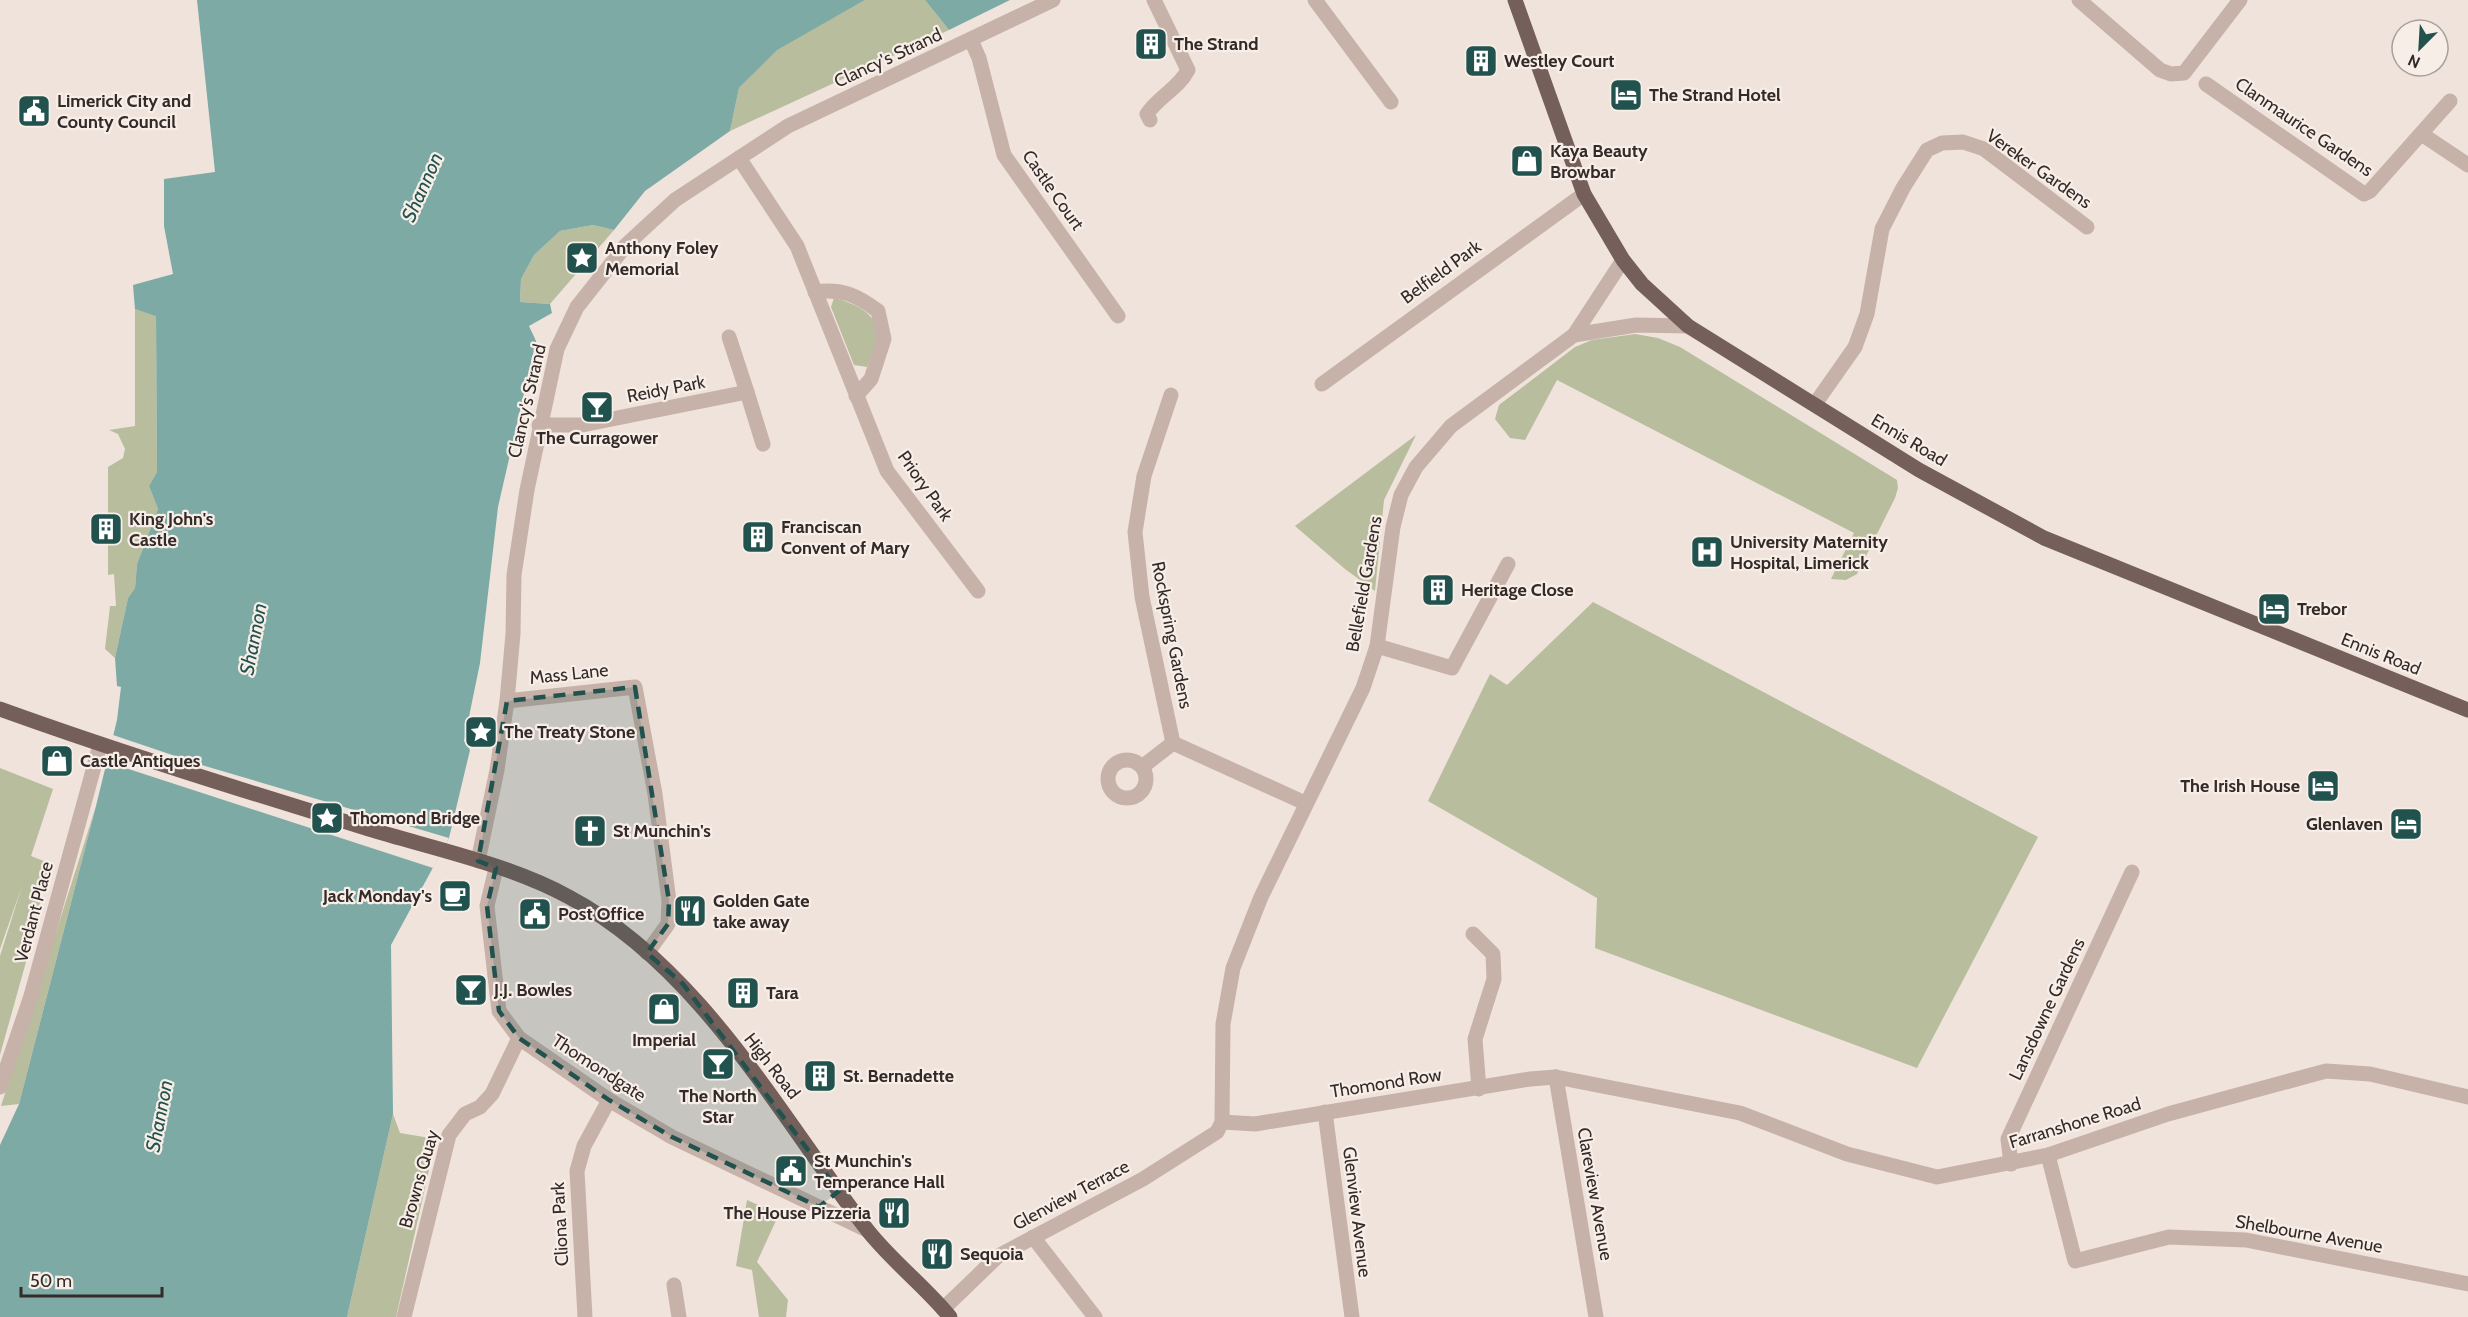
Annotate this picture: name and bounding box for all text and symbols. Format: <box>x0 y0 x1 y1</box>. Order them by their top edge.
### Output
north arrow <box>2390 18 2450 78</box>
street label: Clancy's Strand <box>831 23 945 93</box>
building icon: The Strand <box>1133 26 1169 62</box>
place label: The Strand <box>1174 33 1259 55</box>
building icon: Westley Court <box>1463 43 1499 79</box>
place label: Westley Court <box>1504 50 1614 72</box>
text: N <box>2405 50 2423 72</box>
street label: Clanmaurice Gardens <box>2231 73 2377 181</box>
hotel icon: The Strand Hotel <box>1608 77 1644 113</box>
place label: The Strand Hotel <box>1649 84 1781 106</box>
place label: Limerick City and County Council <box>57 90 191 133</box>
public building icon: Limerick City and County Council <box>16 93 52 129</box>
street label: Vereker Gardens <box>1982 125 2096 213</box>
place label: Kaya Beauty Browbar <box>1550 140 1648 183</box>
shop icon: Kaya Beauty Browbar <box>1509 143 1545 179</box>
street label: Castle Court <box>1017 146 1089 234</box>
water label: Shannon <box>396 149 448 225</box>
street label: Belfield Park <box>1397 235 1486 308</box>
place label: Anthony Foley Memorial <box>605 237 719 280</box>
place icon: Anthony Foley Memorial <box>564 240 600 276</box>
street label: Clancy's Strand <box>503 342 551 460</box>
street label: Reidy Park <box>625 370 708 407</box>
bar icon: The Curragower <box>579 389 615 425</box>
street label: Ennis Road <box>1867 409 1951 471</box>
place label: The Curragower <box>536 427 658 449</box>
street label: Priory Park <box>893 447 958 526</box>
place label: King John's Castle <box>129 508 214 551</box>
building icon: King John's Castle <box>88 511 124 547</box>
street label: Bellefield Gardens <box>1341 514 1387 654</box>
place label: Franciscan Convent of Mary <box>781 516 910 559</box>
building icon: Franciscan Convent of Mary <box>740 519 776 555</box>
place label: University Maternity Hospital, Limerick <box>1730 531 1888 574</box>
hospital icon: University Maternity Hospital, Limerick <box>1689 534 1725 570</box>
street label: Rockspring Gardens <box>1147 559 1197 711</box>
building icon: Heritage Close <box>1420 572 1456 608</box>
place label: Heritage Close <box>1461 579 1574 601</box>
hotel icon: Trebor <box>2256 591 2292 627</box>
place label: Trebor <box>2297 598 2347 620</box>
water label: Shannon <box>234 601 272 677</box>
street label: Ennis Road <box>2338 628 2424 680</box>
street label: Mass Lane <box>529 659 609 689</box>
place icon: The Treaty Stone <box>463 714 499 750</box>
place label: The Treaty Stone <box>504 721 635 743</box>
shop icon: Castle Antiques <box>39 743 75 779</box>
place label: Castle Antiques <box>80 750 201 772</box>
hotel icon: The Irish House <box>2305 768 2341 804</box>
place label: The Irish House <box>2180 775 2300 797</box>
place icon: Thomond Bridge <box>309 800 345 836</box>
hotel icon: Glenlaven <box>2388 806 2424 842</box>
place label: Thomond Bridge <box>350 807 480 829</box>
church icon: St Munchin's <box>572 813 608 849</box>
place label: Glenlaven <box>2306 813 2383 835</box>
place label: St Munchin's <box>613 820 711 842</box>
street label: Verdant Place <box>10 859 58 965</box>
cafe icon: Jack Monday's <box>437 878 473 914</box>
place label: Jack Monday's <box>322 885 432 907</box>
place label: Golden Gate take away <box>713 890 810 933</box>
restaurant icon: Golden Gate take away <box>672 893 708 929</box>
public building icon: Post Office <box>517 896 553 932</box>
place label: Post Office <box>558 903 644 925</box>
street label: Lansdowne Gardens <box>2004 934 2090 1084</box>
bar icon: J.J. Bowles <box>453 972 489 1008</box>
building icon: Tara <box>725 975 761 1011</box>
place label: J.J. Bowles <box>493 979 573 1001</box>
place label: Tara <box>766 982 799 1004</box>
shop icon: Imperial <box>646 991 682 1027</box>
street label: High Road <box>739 1028 805 1104</box>
street label: Thomondgate <box>548 1029 650 1107</box>
place label: Imperial <box>632 1029 696 1051</box>
bar icon: The North Star <box>700 1046 736 1082</box>
building icon: St. Bernadette <box>802 1058 838 1094</box>
street label: Thomond Row <box>1329 1063 1443 1103</box>
place label: St. Bernadette <box>843 1065 954 1087</box>
water label: Shannon <box>140 1078 178 1154</box>
place label: The North Star <box>679 1085 757 1128</box>
street label: Farranshone Road <box>2007 1093 2143 1153</box>
street label: Clareview Avenue <box>1572 1126 1618 1262</box>
street label: Browns Quay <box>394 1127 444 1231</box>
street label: Glenview Avenue <box>1338 1146 1376 1278</box>
place label: St Munchin's Temperance Hall <box>814 1150 945 1193</box>
public building icon: St Munchin's Temperance Hall <box>773 1153 809 1189</box>
street label: Glenview Terrace <box>1009 1155 1133 1235</box>
street label: Cliona Park <box>547 1180 573 1267</box>
restaurant icon: The House Pizzeria <box>876 1195 912 1231</box>
place label: The House Pizzeria <box>724 1202 871 1224</box>
street label: Shelbourne Avenue <box>2234 1210 2384 1258</box>
restaurant icon: Sequoia <box>919 1236 955 1272</box>
place label: Sequoia <box>960 1243 1024 1265</box>
scale bar <box>21 1260 162 1298</box>
text: 50 m <box>30 1270 72 1292</box>

